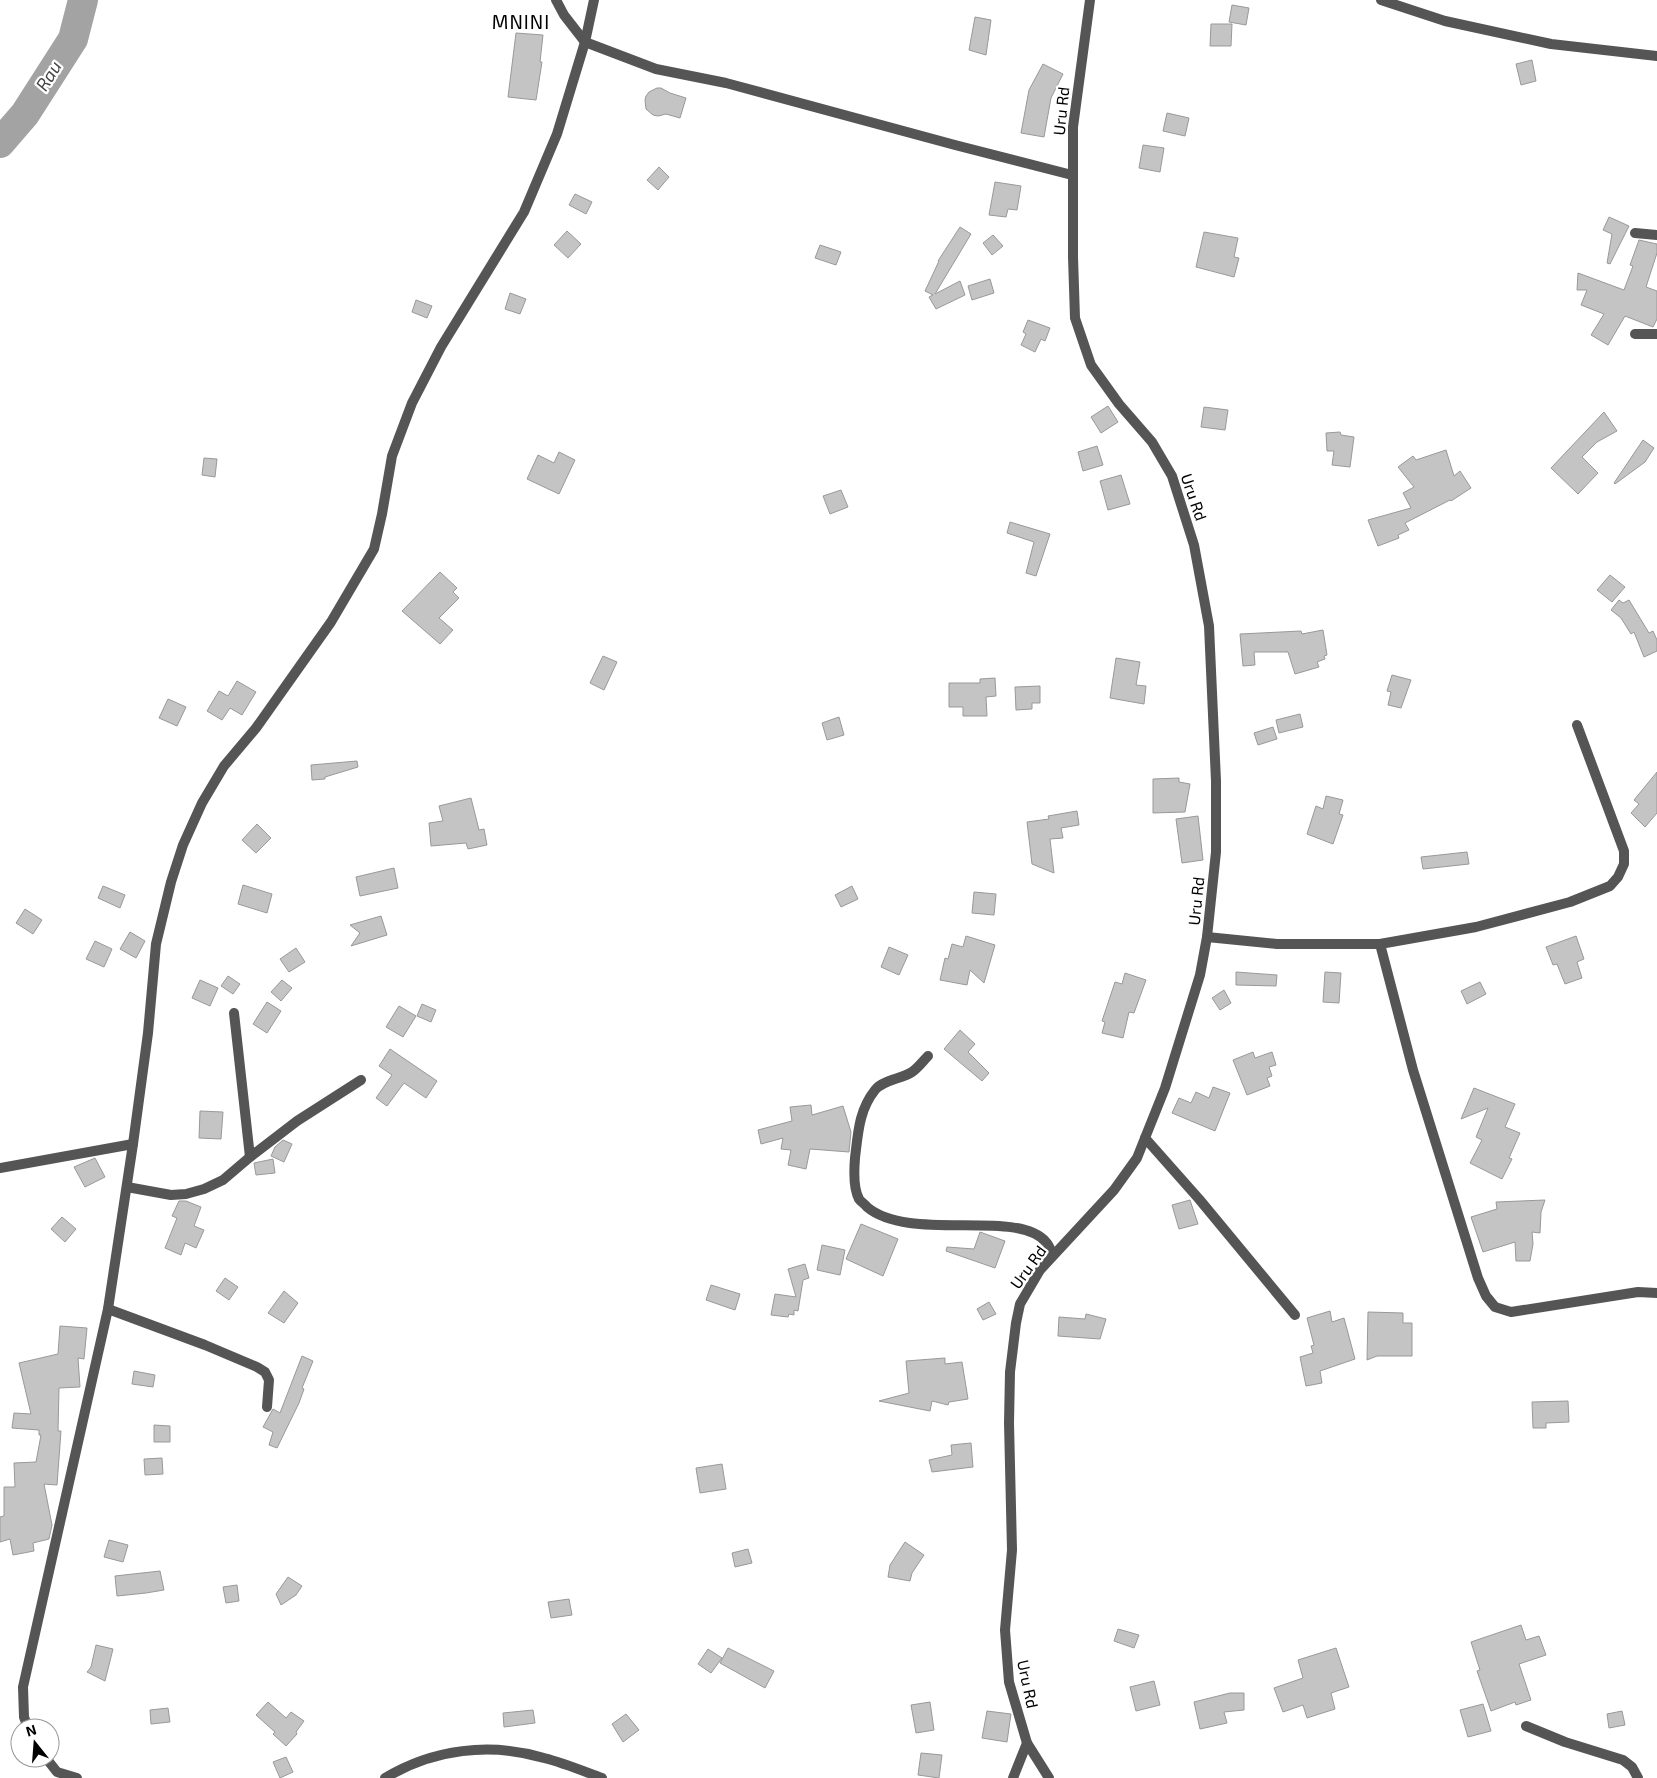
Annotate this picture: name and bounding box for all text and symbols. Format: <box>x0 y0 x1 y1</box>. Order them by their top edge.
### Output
district label: MNINI <box>492 10 550 33</box>
water label: Rau <box>30 56 66 95</box>
street label: Uru Rd <box>1049 86 1073 136</box>
street label: Uru Rd <box>1178 471 1211 523</box>
street label: Uru Rd <box>1184 876 1208 926</box>
street label: Uru Rd <box>1006 1241 1050 1292</box>
street label: Uru Rd <box>1014 1658 1043 1710</box>
north arrow <box>10 1718 60 1768</box>
text: N <box>24 1720 38 1740</box>

